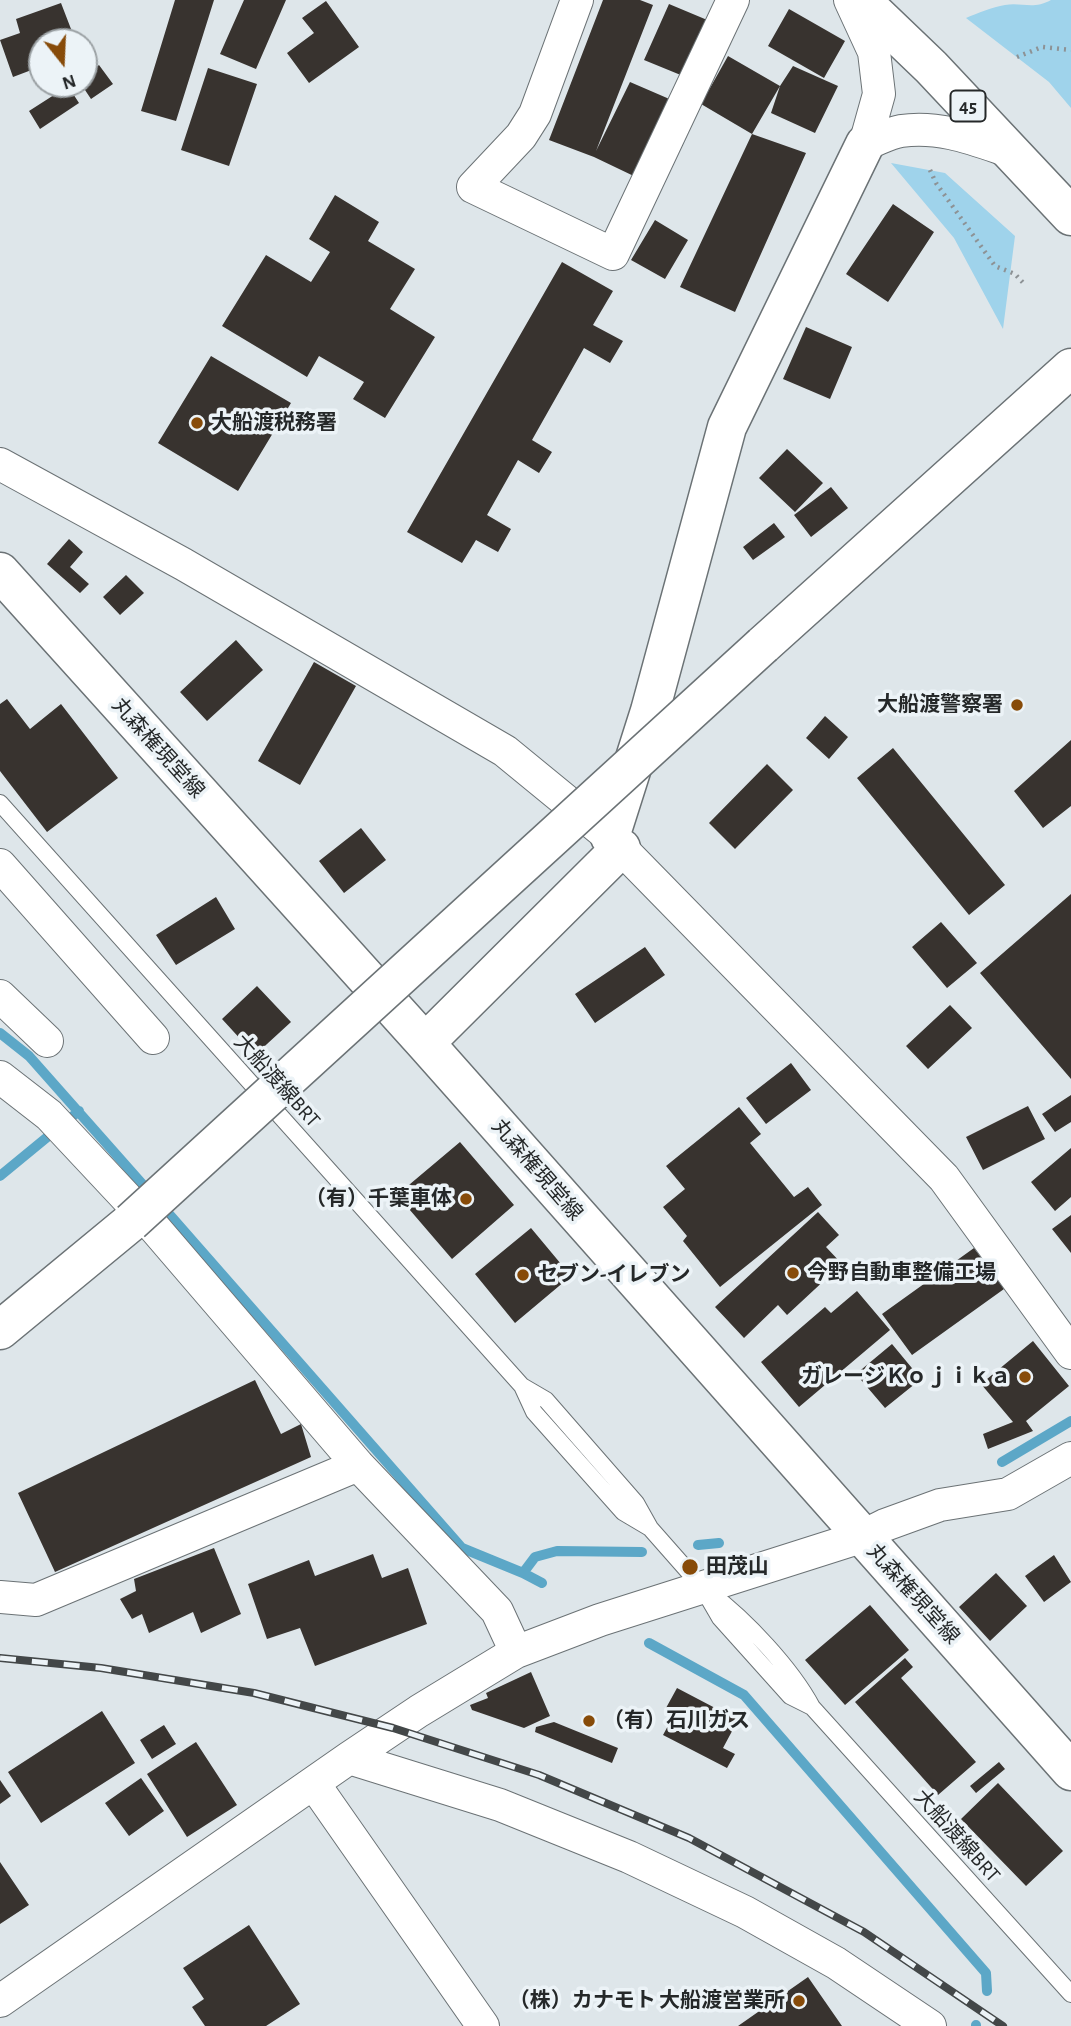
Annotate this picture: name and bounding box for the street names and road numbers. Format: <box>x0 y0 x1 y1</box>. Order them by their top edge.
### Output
road number: 45 <box>950 90 986 122</box>
street label: 丸森権現堂線 <box>106 693 210 803</box>
street label: 大船渡線BRT <box>229 1029 325 1133</box>
street label: 丸森権現堂線 <box>486 1114 588 1226</box>
street label: 丸森権現堂線 <box>861 1539 965 1649</box>
street label: 大船渡線BRT <box>909 1784 1005 1888</box>

